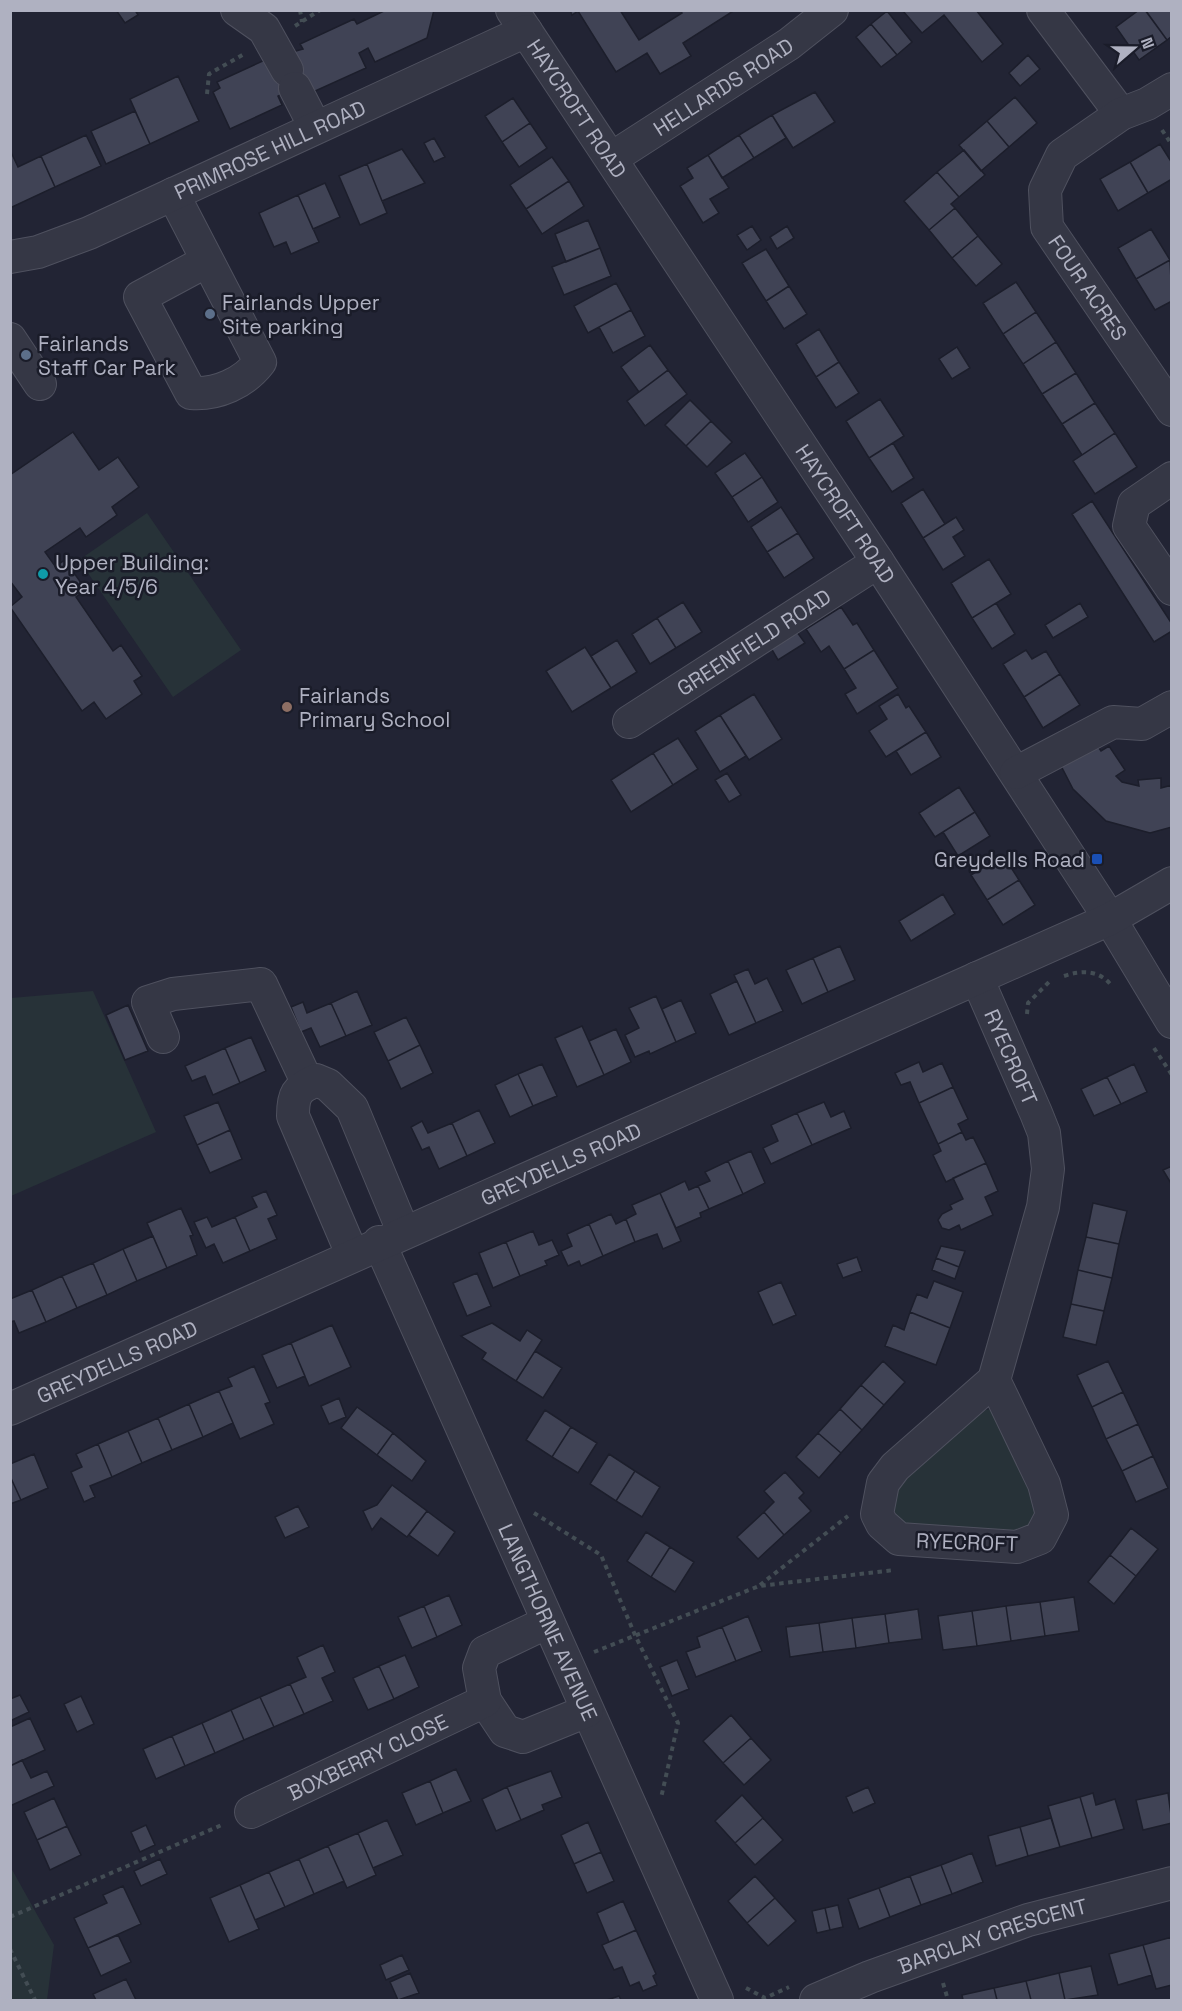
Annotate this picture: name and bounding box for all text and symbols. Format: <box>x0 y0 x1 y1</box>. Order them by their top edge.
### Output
north arrow <box>1104 18 1164 78</box>
street label: HELLARDS ROAD <box>648 31 798 142</box>
street label: HAYCROFT ROAD <box>521 34 633 183</box>
text: N <box>1136 34 1159 52</box>
street label: PRIMROSE HILL ROAD <box>170 94 370 205</box>
street label: FOUR ACRES <box>1043 229 1134 345</box>
place label: Fairlands Upper Site parking <box>222 289 380 340</box>
marker: Fairlands Upper Site parking <box>203 307 217 321</box>
place label: Fairlands Staff Car Park <box>38 330 176 381</box>
marker: Fairlands Staff Car Park <box>19 348 33 362</box>
street label: HAYCROFT ROAD <box>790 439 902 588</box>
place label: Upper Building: Year 4/5/6 <box>55 549 209 600</box>
marker: Upper Building: Year 4/5/6 <box>36 567 50 581</box>
street label: GREENFIELD ROAD <box>671 582 836 702</box>
place label: Fairlands Primary School <box>299 682 450 733</box>
marker: Fairlands Primary School <box>280 700 294 714</box>
place label: Greydells Road <box>934 846 1085 873</box>
marker: Greydells Road <box>1090 852 1104 866</box>
street label: RYECROFT <box>979 1005 1044 1109</box>
street label: GREYDELLS ROAD <box>476 1116 645 1211</box>
street label: GREYDELLS ROAD <box>32 1314 201 1409</box>
street label: LANGTHORNE AVENUE <box>493 1519 604 1725</box>
street label: RYECROFT <box>916 1527 1018 1557</box>
street label: BOXBERRY CLOSE <box>283 1707 452 1806</box>
street label: BARCLAY CRESCENT <box>894 1892 1090 1979</box>

